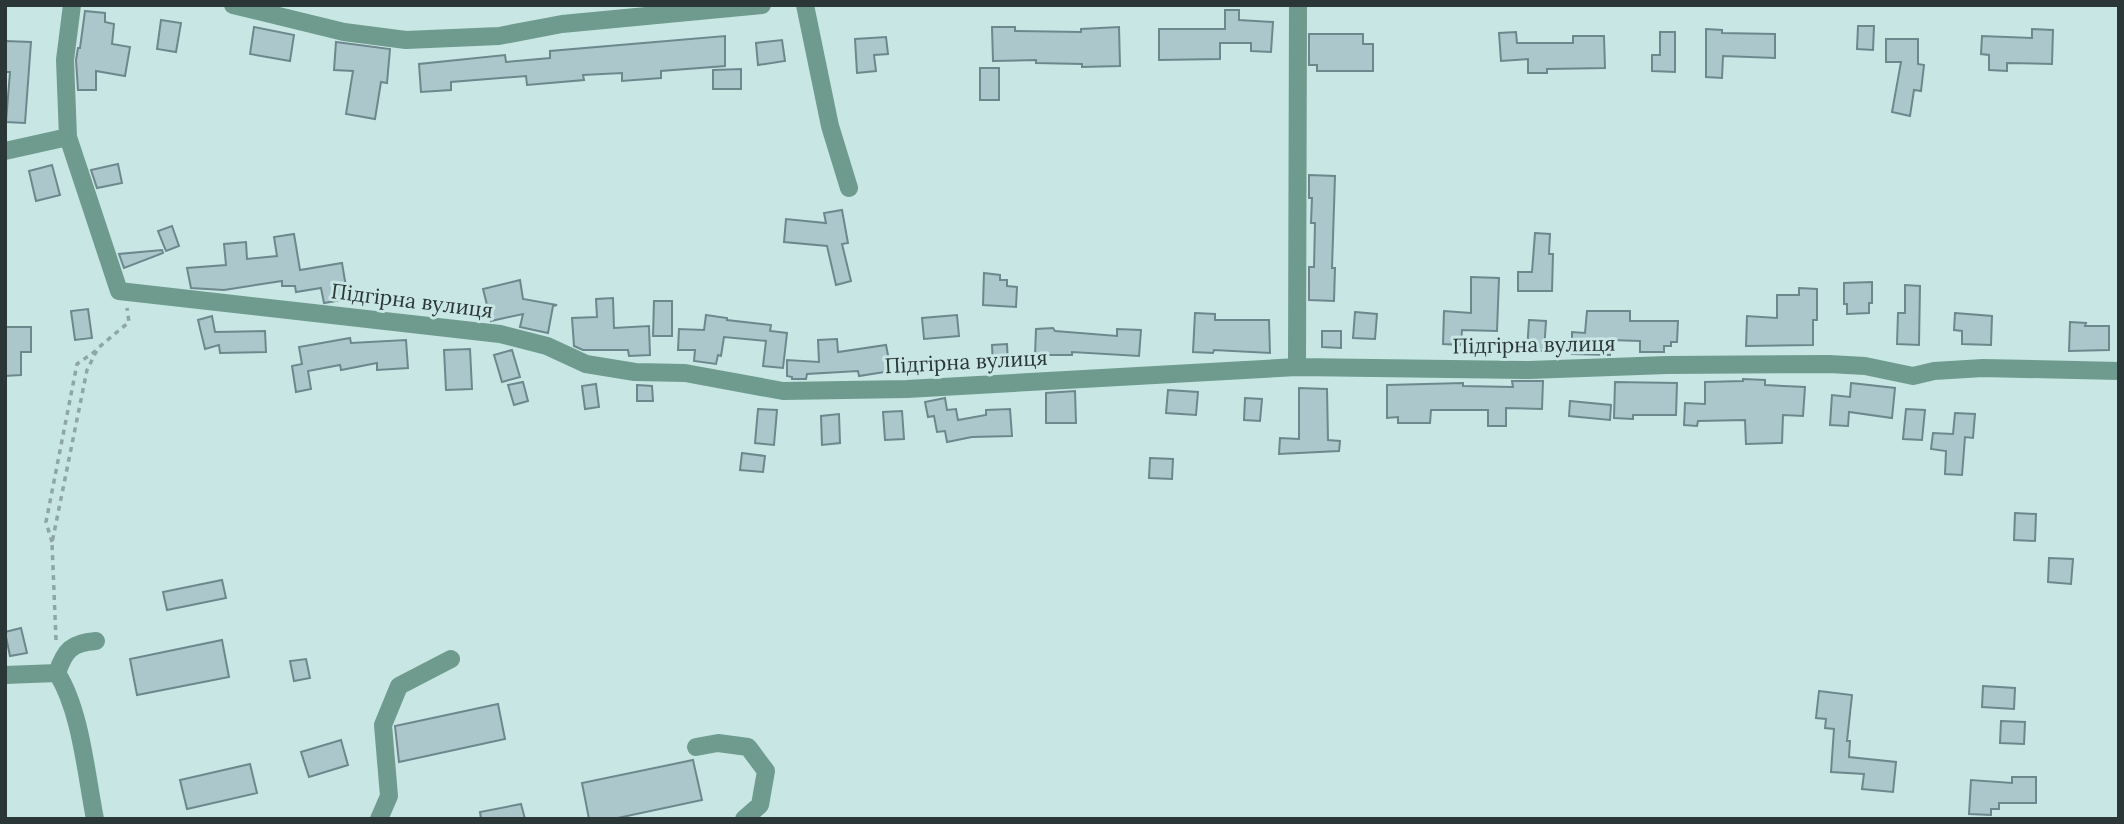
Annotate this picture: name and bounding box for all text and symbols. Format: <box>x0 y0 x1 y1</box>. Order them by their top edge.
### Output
street label: Підгірна вулиця <box>329 277 495 324</box>
street label: Підгірна вулиця <box>1452 330 1616 359</box>
street label: Підгірна вулиця <box>884 344 1048 379</box>

